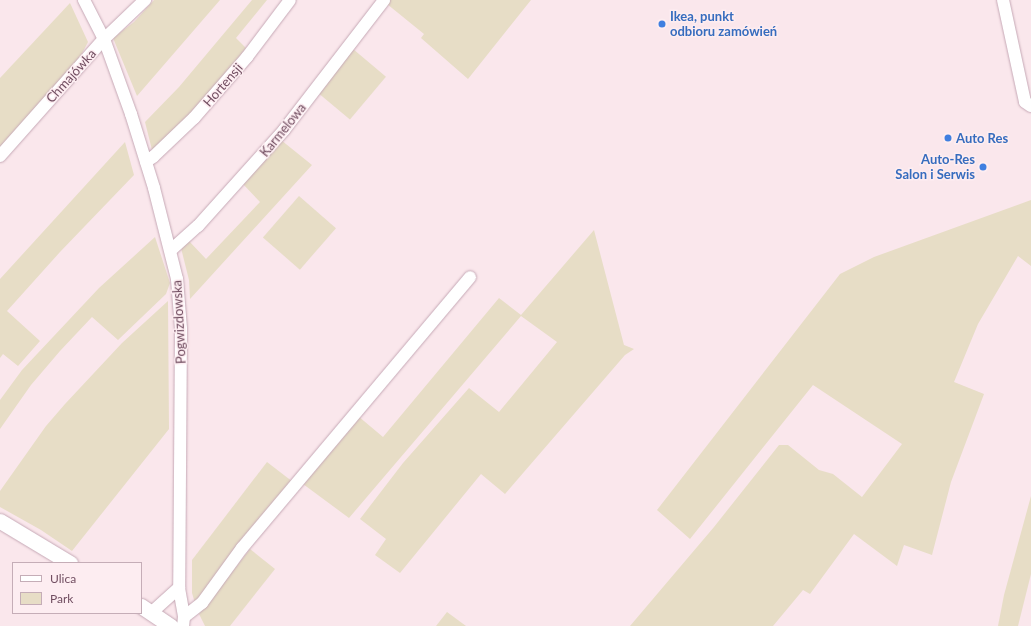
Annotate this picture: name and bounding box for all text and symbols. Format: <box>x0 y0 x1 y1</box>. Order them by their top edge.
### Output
place label: Ikea, punkt odbioru zamówień <box>670 9 777 40</box>
marker: Ikea, punkt odbioru zamówień <box>657 19 667 29</box>
street label: Chmajówka <box>43 46 99 106</box>
street label: Hortensji <box>200 60 246 110</box>
street label: Karmelowa <box>257 100 309 160</box>
place label: Auto Res <box>956 130 1008 146</box>
marker: Auto Res <box>943 133 953 143</box>
place label: Auto-Res Salon i Serwis <box>895 152 975 183</box>
marker: Auto-Res Salon i Serwis <box>978 162 988 172</box>
street label: Pogwizdowska <box>169 280 189 364</box>
legend <box>12 562 142 614</box>
text: Ulica <box>50 571 76 586</box>
text: Park <box>50 591 73 606</box>

